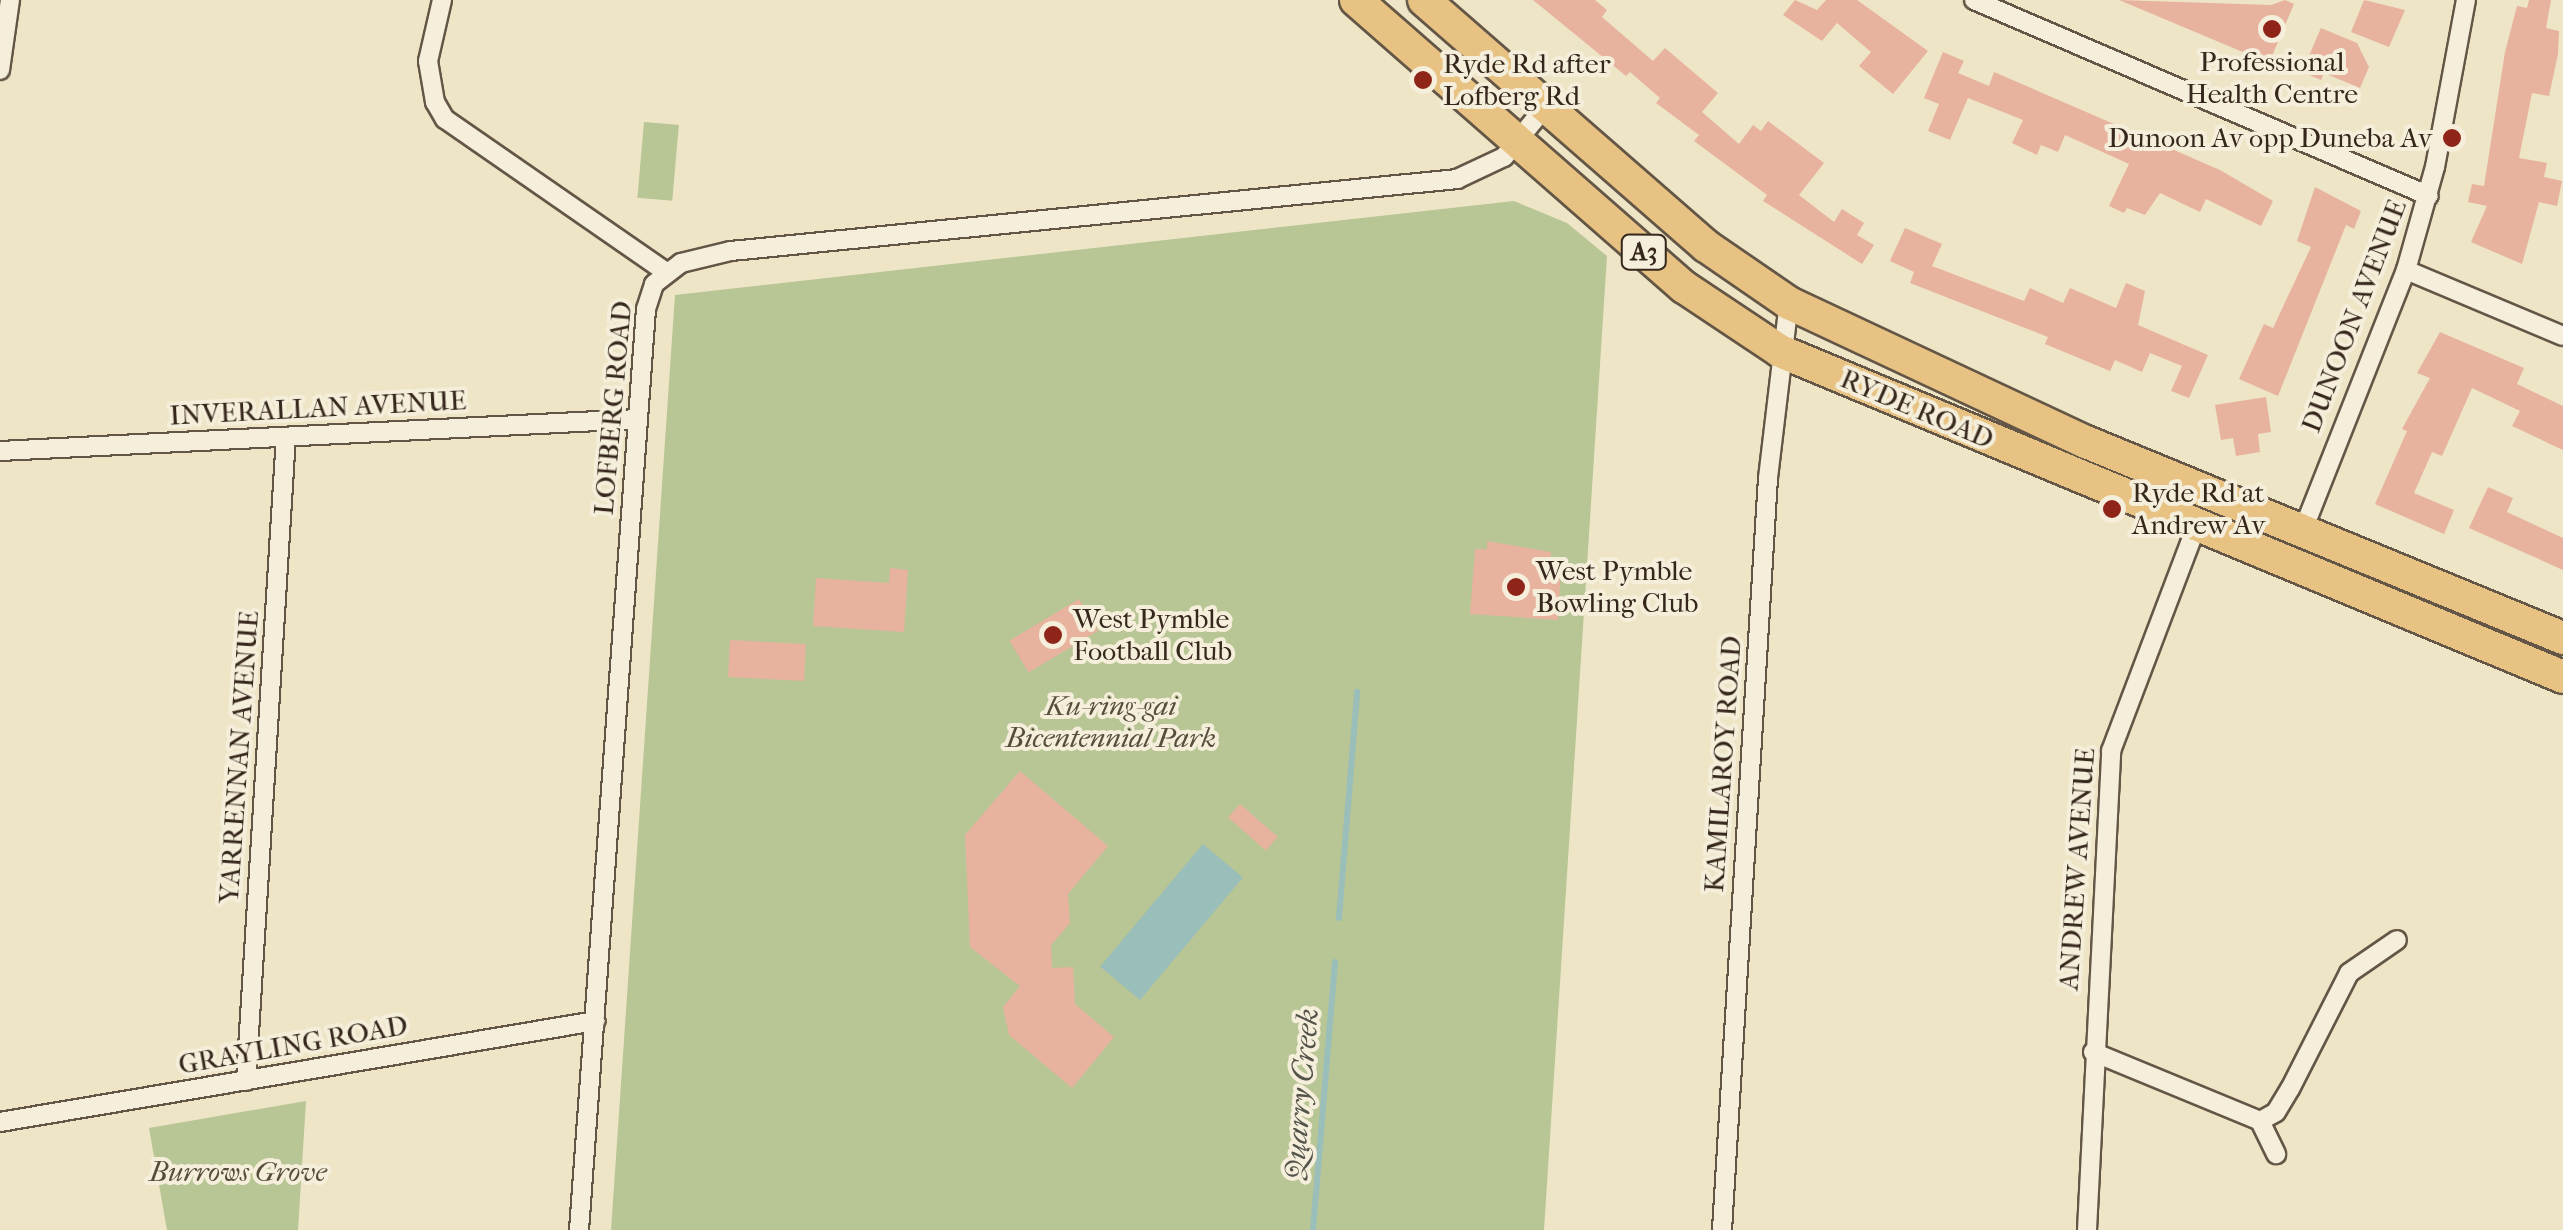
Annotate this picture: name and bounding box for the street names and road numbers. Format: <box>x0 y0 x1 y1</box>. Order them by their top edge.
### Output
street label: DUNOON AVENUE <box>2294 195 2414 437</box>
road number: A3 <box>1619 232 1669 272</box>
street label: LOFBERG ROAD <box>587 300 639 516</box>
street label: RYDE ROAD <box>1835 362 1999 456</box>
street label: INVERALLAN AVENUE <box>169 383 467 433</box>
street label: YARRENNAN AVENUE <box>212 609 266 905</box>
street label: KAMILAROY ROAD <box>1697 635 1749 893</box>
street label: ANDREW AVENUE <box>2052 747 2102 991</box>
street label: GRAYLING ROAD <box>176 1008 410 1082</box>

